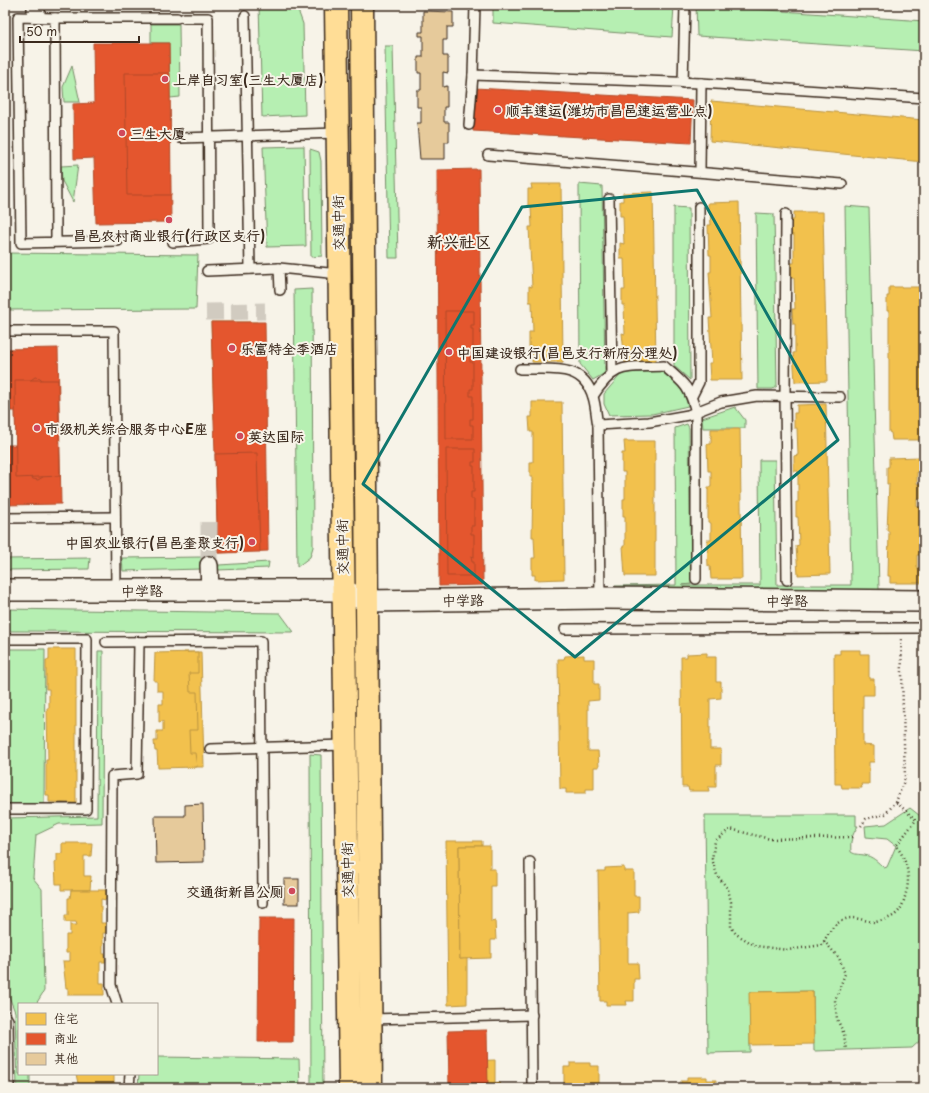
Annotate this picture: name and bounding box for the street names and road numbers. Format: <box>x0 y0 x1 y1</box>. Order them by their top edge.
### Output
street label: 交通中街 <box>327 195 349 251</box>
street label: 交通中街 <box>331 519 353 575</box>
street label: 中学路 <box>121 580 163 601</box>
street label: 中学路 <box>442 589 484 611</box>
street label: 中学路 <box>766 590 808 611</box>
street label: 交通中街 <box>336 842 358 898</box>

